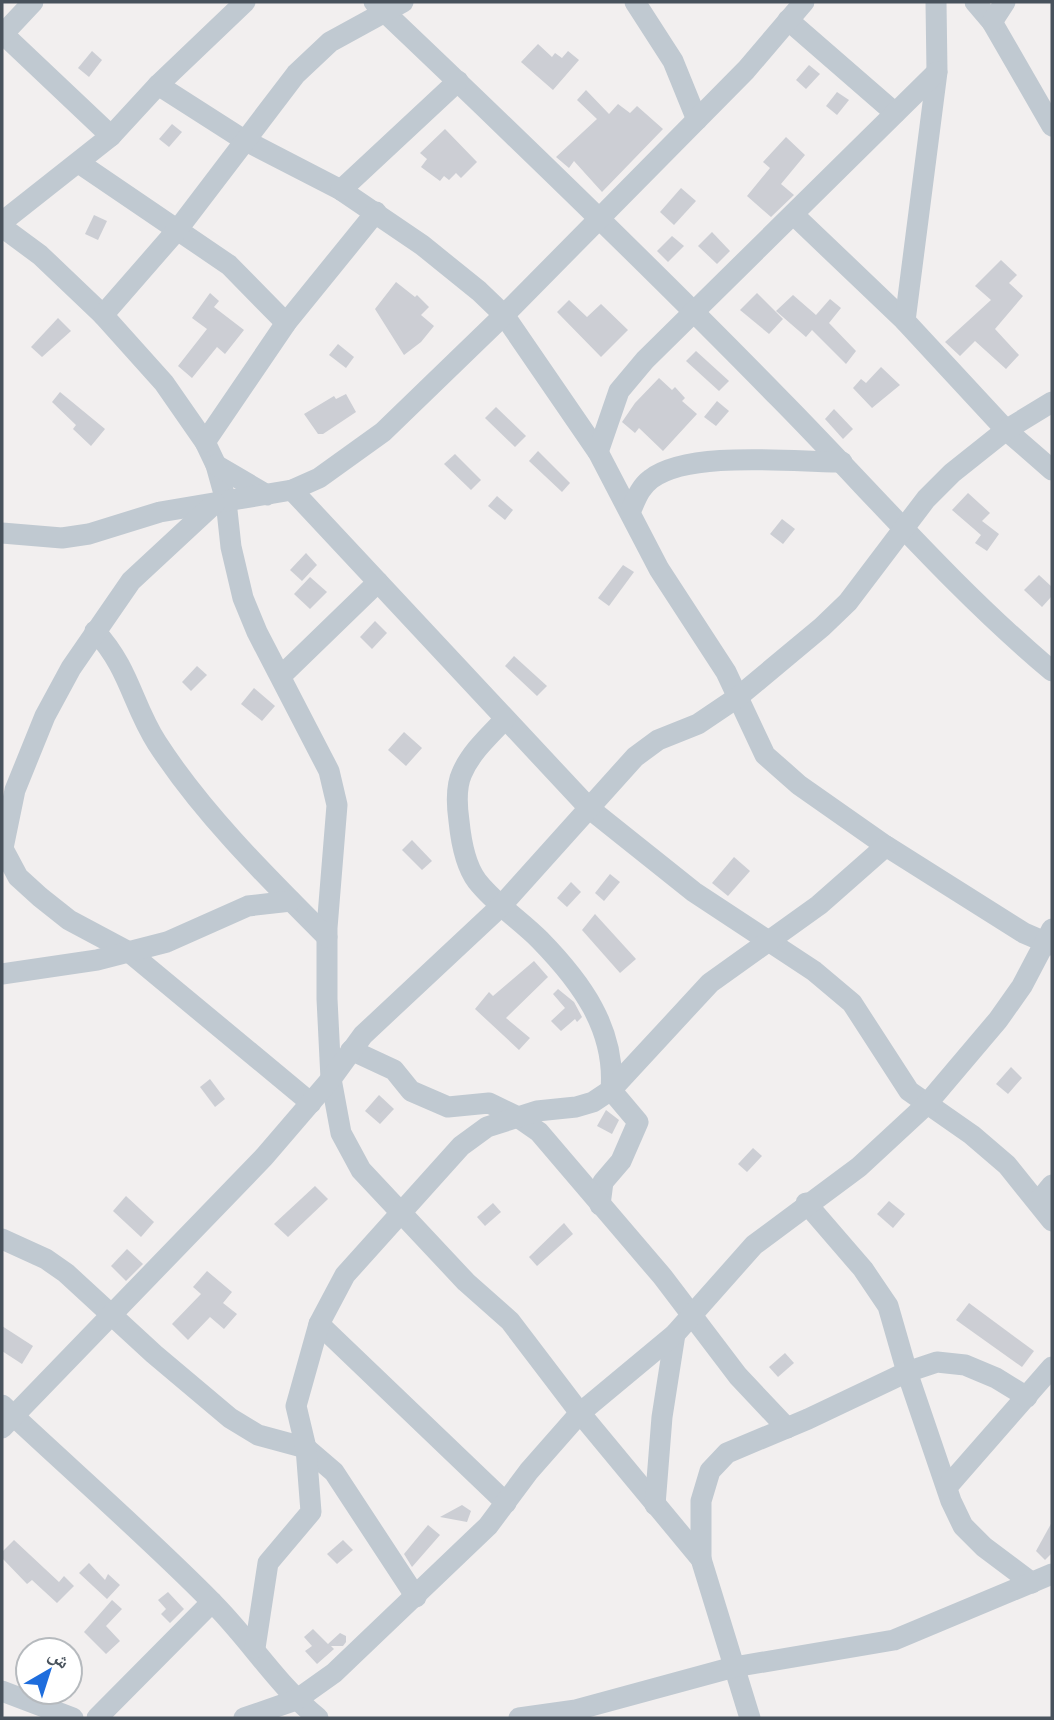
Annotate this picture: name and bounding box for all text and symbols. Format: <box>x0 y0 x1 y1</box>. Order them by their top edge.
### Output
north arrow <box>14 1636 84 1706</box>
text: ش <box>44 1644 74 1673</box>

